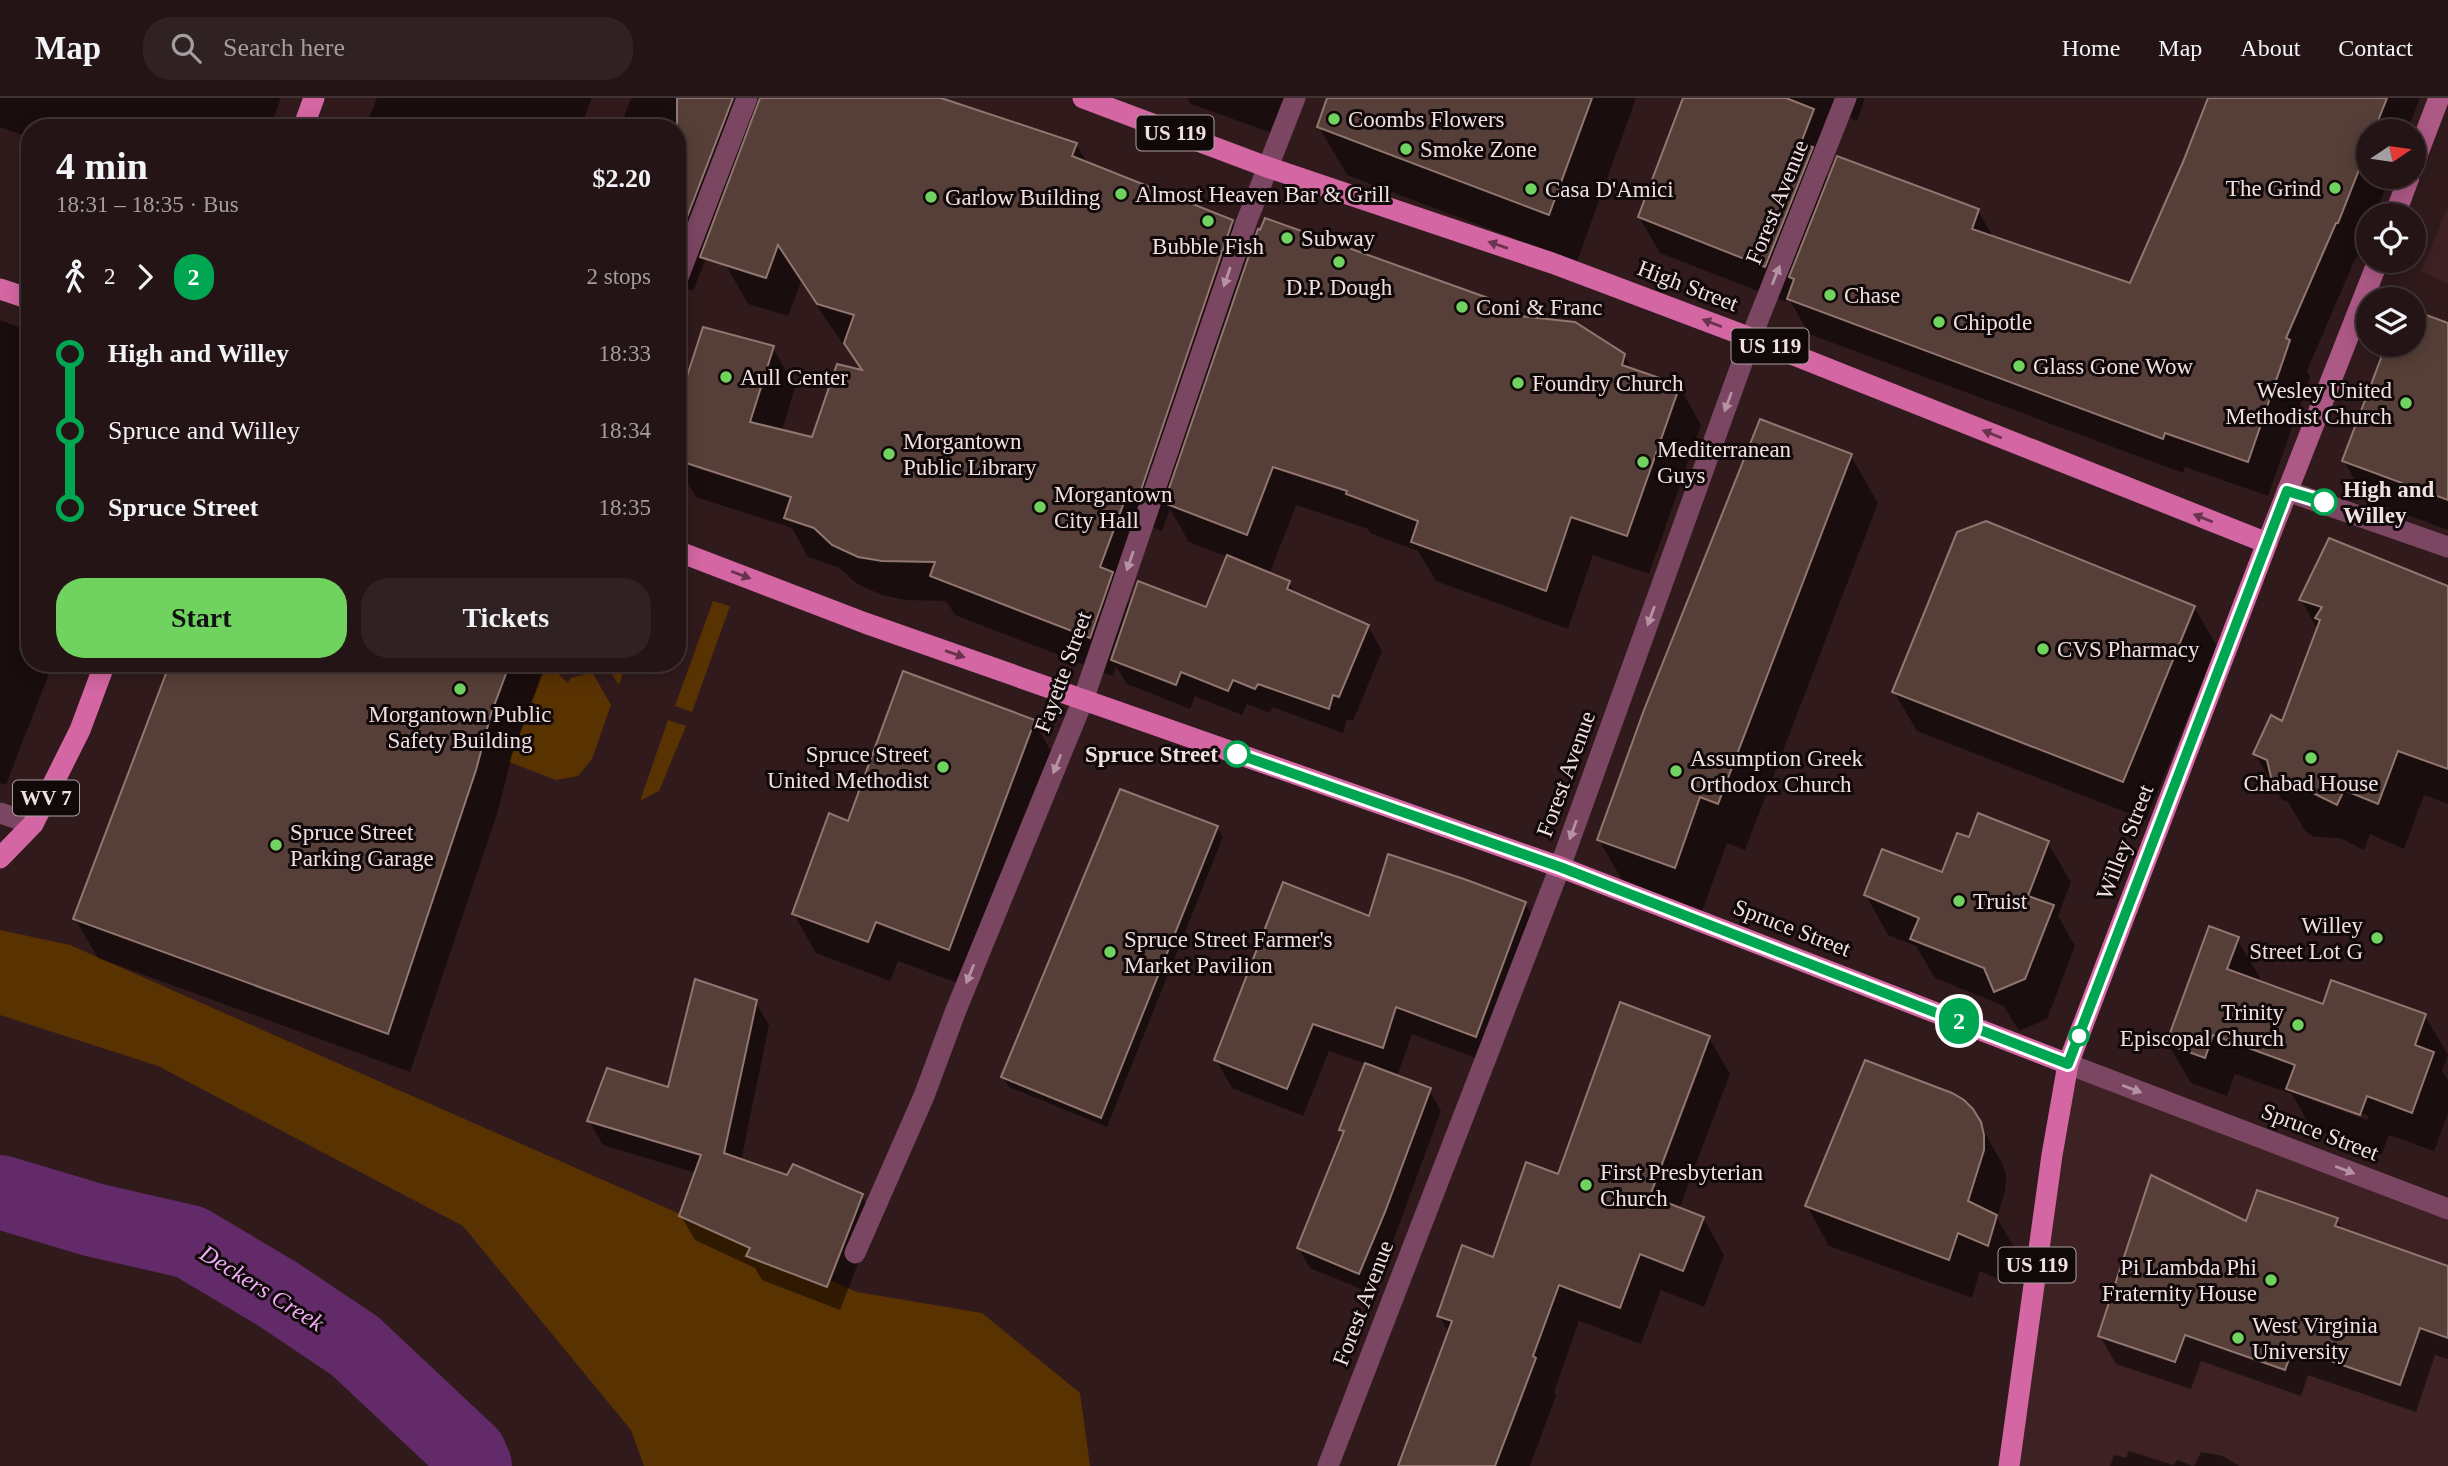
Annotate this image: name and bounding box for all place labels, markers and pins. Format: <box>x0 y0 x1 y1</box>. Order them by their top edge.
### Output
place label: Coombs Flowers <box>1348 107 1505 132</box>
marker: Coombs Flowers <box>1326 111 1342 127</box>
place label: Smoke Zone <box>1420 137 1537 162</box>
marker: Smoke Zone <box>1398 141 1414 157</box>
place label: The Grind <box>2226 176 2321 201</box>
place label: Casa D'Amici <box>1545 177 1674 202</box>
marker: The Grind <box>2327 180 2343 196</box>
marker: Casa D'Amici <box>1523 181 1539 197</box>
place label: Almost Heaven Bar & Grill <box>1135 182 1391 207</box>
place label: Garlow Building <box>945 185 1101 210</box>
marker: Almost Heaven Bar & Grill <box>1113 186 1129 202</box>
marker: Garlow Building <box>923 189 939 205</box>
marker: Bubble Fish <box>1200 213 1216 229</box>
place label: Subway <box>1301 226 1376 251</box>
marker: Subway <box>1279 230 1295 246</box>
place label: Bubble Fish <box>1152 234 1264 259</box>
marker: D.P. Dough <box>1331 254 1347 270</box>
place label: D.P. Dough <box>1286 275 1393 300</box>
place label: Chase <box>1844 283 1900 308</box>
marker: Chase <box>1822 287 1838 303</box>
place label: Coni & Franc <box>1476 295 1603 320</box>
marker: Coni & Franc <box>1454 299 1470 315</box>
place label: Chipotle <box>1953 310 2032 335</box>
marker: Chipotle <box>1931 314 1947 330</box>
place label: Glass Gone Wow <box>2033 354 2193 379</box>
marker: Glass Gone Wow <box>2011 358 2027 374</box>
place label: Aull Center <box>740 365 848 390</box>
marker: Aull Center <box>718 369 734 385</box>
place label: Foundry Church <box>1532 371 1684 396</box>
marker: Foundry Church <box>1510 375 1526 391</box>
place label: Wesley United Methodist Church <box>2225 378 2392 429</box>
marker: Wesley United Methodist Church <box>2398 395 2414 411</box>
place label: Morgantown Public Library <box>903 429 1037 480</box>
place label: Mediterranean Guys <box>1657 437 1792 488</box>
marker: Morgantown Public Library <box>881 446 897 462</box>
marker: Mediterranean Guys <box>1635 454 1651 470</box>
place label: High and Willey <box>2343 477 2435 528</box>
place label: Morgantown City Hall <box>1054 482 1173 533</box>
marker: High and Willey <box>2311 489 2337 515</box>
marker: Morgantown City Hall <box>1032 499 1048 515</box>
place label: CVS Pharmacy <box>2057 637 2200 662</box>
marker: CVS Pharmacy <box>2035 641 2051 657</box>
marker: Morgantown Public Safety Building <box>452 681 468 697</box>
place label: Morgantown Public Safety Building <box>369 702 551 753</box>
marker: Spruce Street <box>1224 741 1250 767</box>
place label: Spruce Street United Methodist <box>767 742 930 793</box>
place label: Spruce Street <box>1085 742 1218 767</box>
place label: Assumption Greek Orthodox Church <box>1690 746 1864 797</box>
marker: Chabad House <box>2303 750 2319 766</box>
marker: Spruce Street United Methodist <box>935 759 951 775</box>
marker: Assumption Greek Orthodox Church <box>1668 763 1684 779</box>
place label: Chabad House <box>2244 771 2378 796</box>
place label: Spruce Street Parking Garage <box>290 820 434 871</box>
marker: Spruce Street Parking Garage <box>268 837 284 853</box>
place label: Truist <box>1973 889 2028 914</box>
marker: Truist <box>1951 893 1967 909</box>
place label: Willey Street Lot G <box>2249 913 2363 964</box>
place label: Spruce Street Farmer's Market Pavilion <box>1124 927 1333 978</box>
marker: Willey Street Lot G <box>2369 930 2385 946</box>
marker: Spruce Street Farmer's Market Pavilion <box>1102 944 1118 960</box>
place label: Trinity Episcopal Church <box>2120 1000 2284 1051</box>
marker: Trinity Episcopal Church <box>2290 1017 2306 1033</box>
unlabelled marker <box>2069 1026 2089 1046</box>
place label: First Presbyterian Church <box>1600 1160 1763 1211</box>
marker: First Presbyterian Church <box>1578 1177 1594 1193</box>
place label: Pi Lambda Phi Fraternity House <box>2102 1255 2257 1306</box>
marker: Pi Lambda Phi Fraternity House <box>2263 1272 2279 1288</box>
place label: West Virginia University <box>2252 1313 2378 1364</box>
marker: West Virginia University <box>2230 1330 2246 1346</box>

